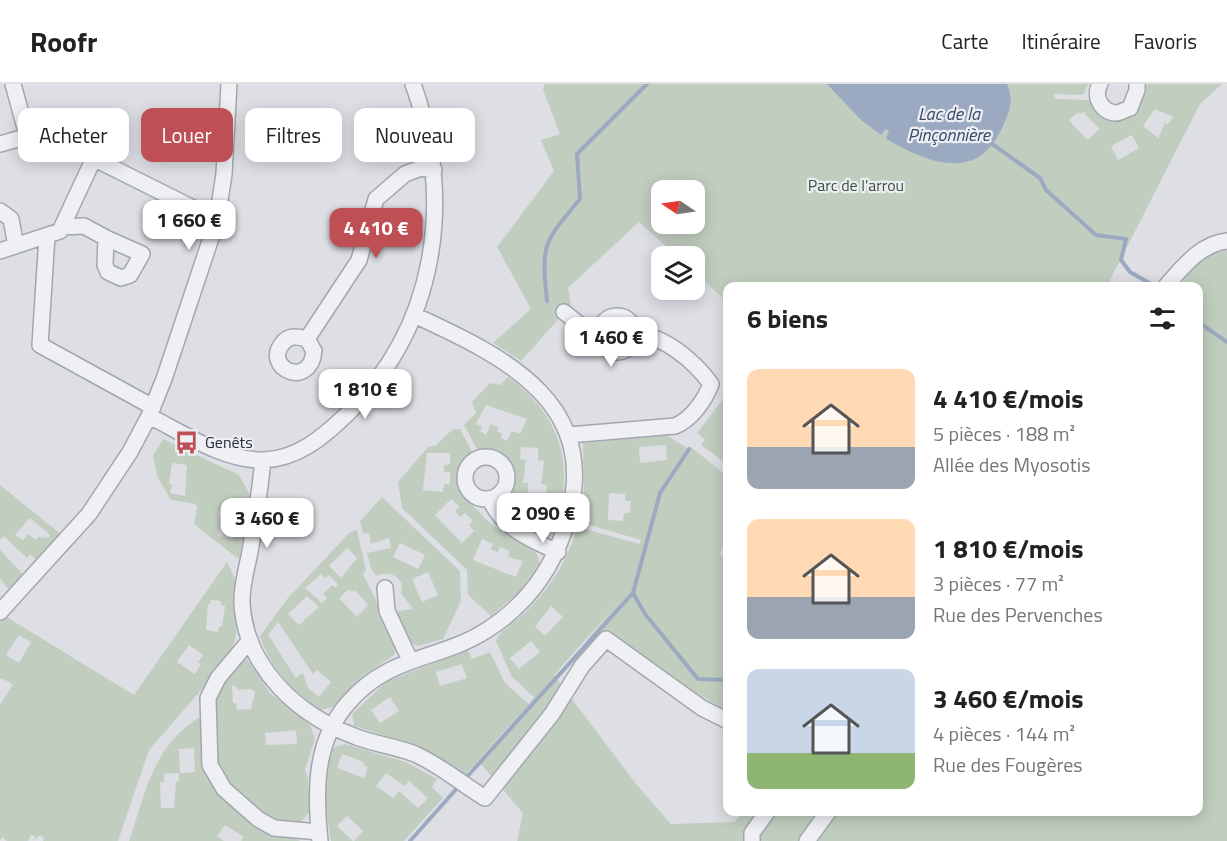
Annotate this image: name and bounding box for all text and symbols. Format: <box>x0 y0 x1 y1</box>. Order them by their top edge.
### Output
text: Roofr <box>30 20 97 63</box>
text: Carte <box>941 25 989 57</box>
text: Itinéraire <box>1022 25 1101 57</box>
text: Favoris <box>1134 25 1197 57</box>
water label: Lac de la Pinçonnière <box>908 100 992 148</box>
chip: Acheter <box>18 108 129 162</box>
chip: Louer <box>141 108 233 162</box>
chip: Filtres <box>245 108 342 162</box>
chip: Nouveau <box>354 108 475 162</box>
park label: Parc de l'arrou <box>808 173 904 197</box>
north arrow <box>651 180 705 234</box>
map controls <box>651 180 705 300</box>
pin: 1 660 € <box>134 200 244 251</box>
text: 1 660 € <box>157 204 221 235</box>
pin: 4 410 € <box>321 208 431 259</box>
text: 4 410 € <box>344 212 408 243</box>
button: layers <box>651 246 705 300</box>
text: 6 biens <box>747 299 828 338</box>
icon: filters <box>1146 302 1179 335</box>
pin: 1 460 € <box>556 317 666 368</box>
text: 1 460 € <box>579 321 643 352</box>
pin: 1 810 € <box>310 369 420 420</box>
text: 1 810 € <box>333 373 397 404</box>
text: 4 410 €/mois <box>933 379 1083 418</box>
icon: home <box>795 393 867 465</box>
text: 5 pièces · 188 m² <box>933 418 1075 449</box>
bus stop icon: Genêts <box>174 429 200 455</box>
place label: Genêts <box>205 430 253 454</box>
text: Allée des Myosotis <box>933 449 1090 480</box>
pin: 2 090 € <box>488 493 598 544</box>
text: 2 090 € <box>511 497 575 528</box>
pin: 3 460 € <box>212 498 322 549</box>
text: 3 460 € <box>235 502 299 533</box>
text: 1 810 €/mois <box>933 529 1083 568</box>
icon: home <box>795 543 867 615</box>
text: 3 pièces · 77 m² <box>933 568 1064 599</box>
text: Rue des Pervenches <box>933 599 1103 630</box>
text: 3 460 €/mois <box>933 679 1083 718</box>
icon: home <box>795 693 867 765</box>
text: 4 pièces · 144 m² <box>933 718 1075 749</box>
text: Rue des Fougères <box>933 749 1083 780</box>

